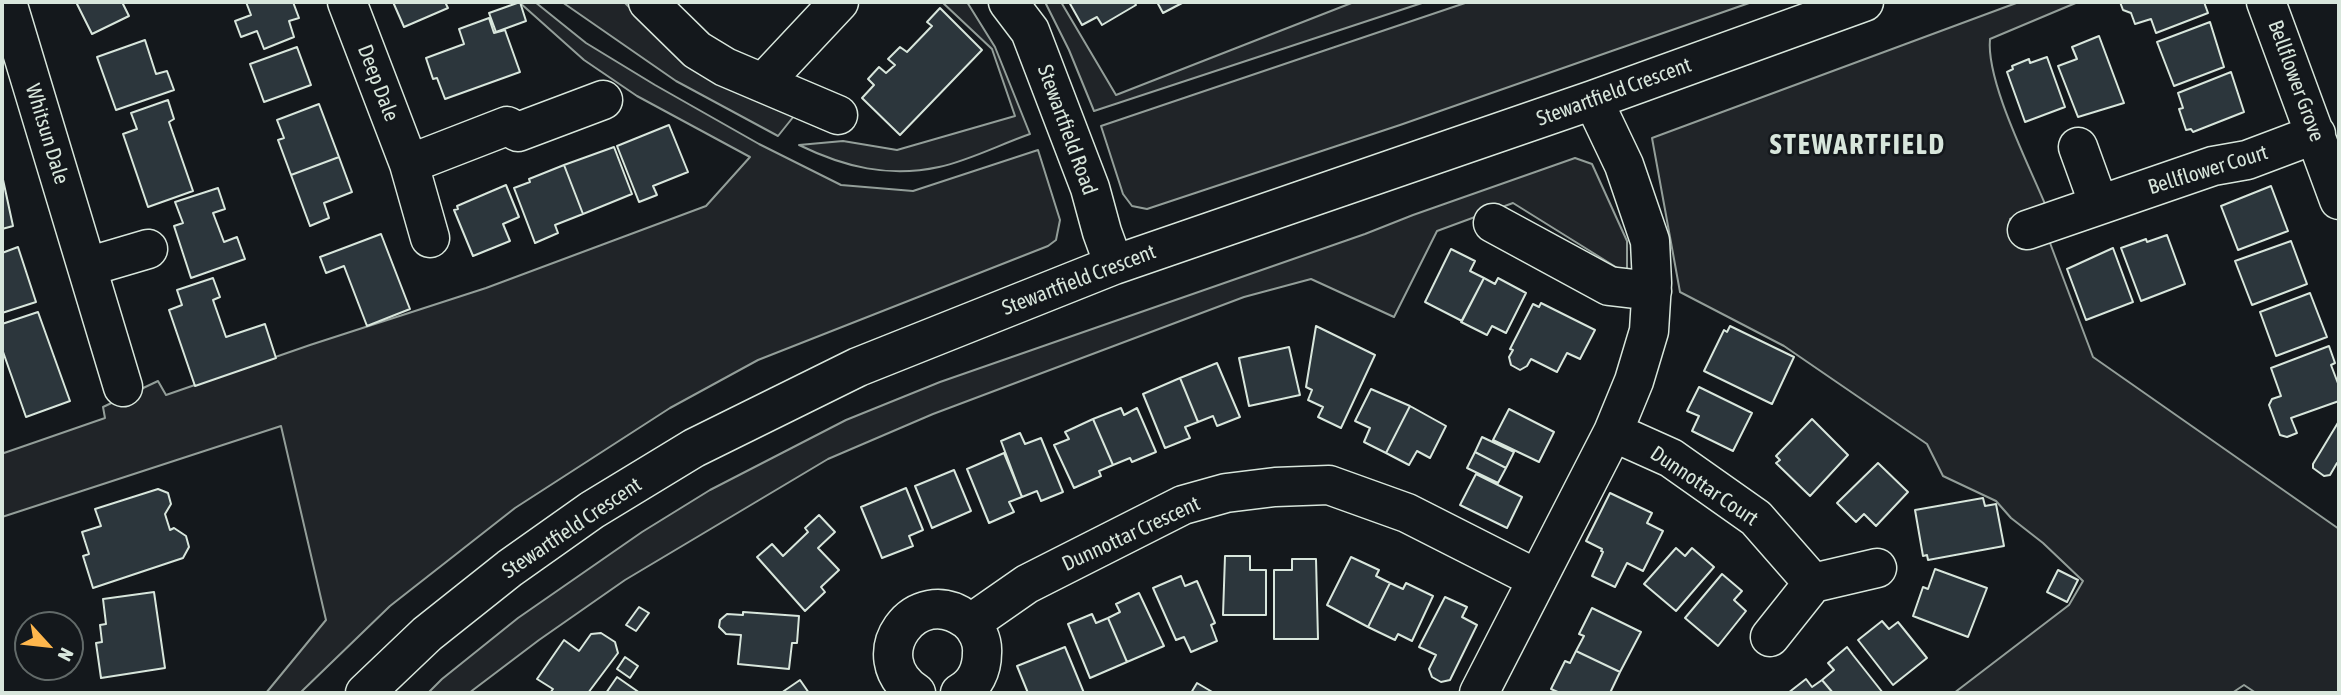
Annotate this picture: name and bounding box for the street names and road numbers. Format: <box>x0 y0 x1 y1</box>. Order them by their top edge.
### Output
street label: Bellflower Grove <box>2262 17 2330 145</box>
street label: Deep Dale <box>352 41 404 125</box>
street label: Stewartfield Crescent <box>1533 52 1695 132</box>
street label: Stewartfield Road <box>1032 62 1102 198</box>
street label: Whitsun Dale <box>20 81 74 187</box>
street label: Bellflower Court <box>2145 140 2271 200</box>
street label: Stewartfield Crescent <box>999 239 1159 321</box>
street label: Dunnottar Court <box>1645 441 1763 531</box>
street label: Stewartfield Crescent <box>498 472 646 584</box>
street label: Dunnottar Crescent <box>1058 491 1204 577</box>

